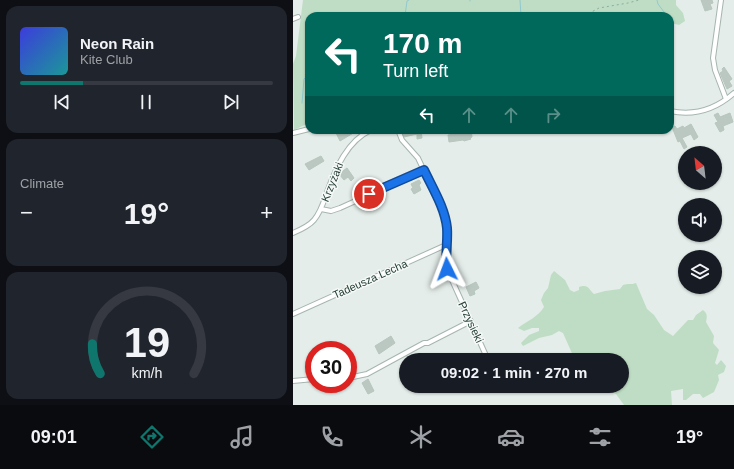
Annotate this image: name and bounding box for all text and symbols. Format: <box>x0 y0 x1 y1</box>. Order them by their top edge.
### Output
icon: left <box>317 28 369 80</box>
text: 170 m <box>383 28 462 59</box>
text: Neon Rain <box>80 35 154 52</box>
text: Kite Club <box>80 52 133 67</box>
text: Turn left <box>383 61 448 81</box>
icon: previous <box>51 91 73 113</box>
icon: pause <box>135 91 157 113</box>
icon: next <box>220 91 242 113</box>
icon: left <box>416 104 438 126</box>
icon: ahead <box>458 104 480 126</box>
icon: ahead <box>500 104 522 126</box>
icon: right <box>542 104 564 126</box>
north arrow <box>678 146 722 190</box>
map controls <box>678 146 722 294</box>
street label: Krzyżaki <box>319 160 345 204</box>
text: Climate <box>20 176 64 191</box>
pin <box>352 177 386 211</box>
icon: arrive <box>358 183 380 205</box>
text: 19° <box>124 197 169 230</box>
button: sound <box>678 198 722 242</box>
text: − <box>20 200 33 225</box>
text: + <box>260 200 273 225</box>
position arrow <box>426 248 468 290</box>
button: layers <box>678 250 722 294</box>
street label: Tadeusza Lecha <box>331 257 410 301</box>
street label: Przysieki <box>456 300 486 344</box>
text: 19 <box>123 318 170 365</box>
speed limit sign: 30 <box>305 341 357 393</box>
text: km/h <box>131 364 162 380</box>
text: 09:02 · 1 min · 270 m <box>441 364 587 381</box>
icon: directions <box>138 423 166 451</box>
icon: music <box>228 423 256 451</box>
icon: phone <box>318 423 346 451</box>
icon: climate <box>407 423 435 451</box>
icon: car <box>497 423 525 451</box>
icon: filters <box>586 423 614 451</box>
text: 09:01 <box>31 427 77 447</box>
text: 19° <box>676 427 703 447</box>

